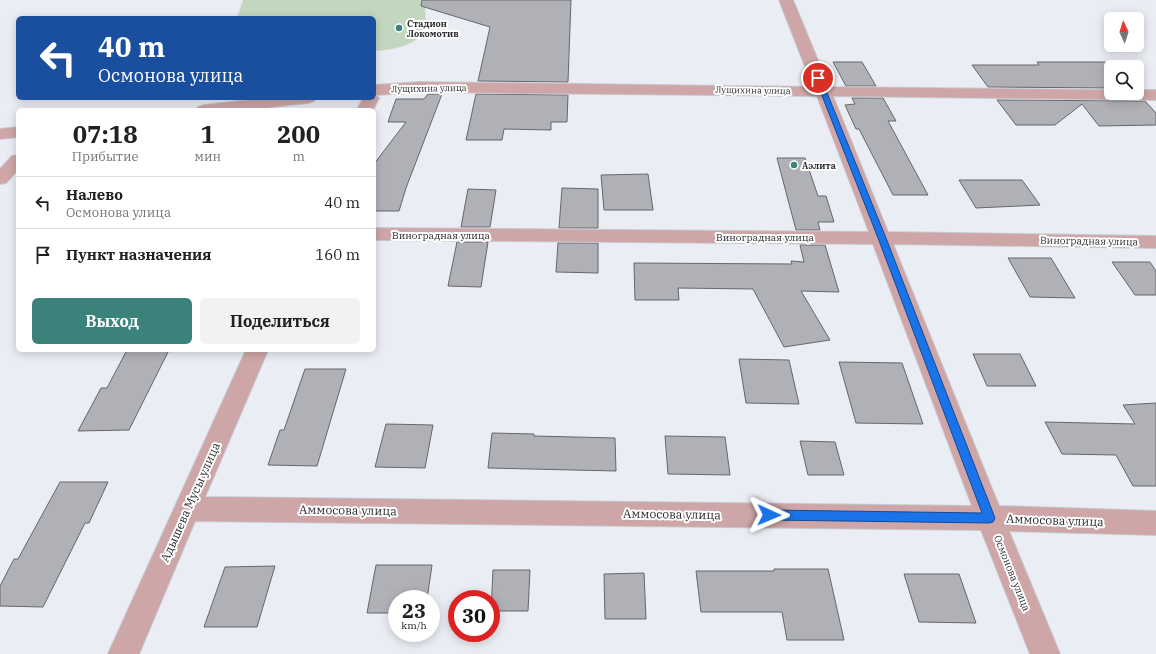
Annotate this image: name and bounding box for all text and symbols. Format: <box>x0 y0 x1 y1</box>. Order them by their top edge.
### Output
north arrow <box>1104 12 1144 52</box>
map controls <box>1104 12 1144 100</box>
place label: Стадион Локомотив <box>407 18 459 39</box>
marker: Стадион Локомотив <box>394 23 404 33</box>
text: 40 m <box>98 28 165 65</box>
icon: left <box>32 32 84 84</box>
button: search <box>1104 60 1144 100</box>
pin <box>801 61 835 95</box>
text: Осмонова улица <box>98 64 243 87</box>
icon: arrive <box>807 67 829 89</box>
street label: Лущихина улица <box>391 82 467 94</box>
street label: Лущихина улица <box>715 84 791 96</box>
text: 07:18 <box>73 118 138 150</box>
text: 1 <box>201 118 215 150</box>
text: 200 <box>277 118 320 150</box>
text: Прибытие <box>72 148 138 165</box>
text: мин <box>194 148 221 165</box>
text: m <box>292 148 305 165</box>
marker: Аэлита <box>789 160 799 170</box>
place label: Аэлита <box>802 160 836 171</box>
text: Налево <box>66 185 123 204</box>
icon: left <box>32 192 54 214</box>
text: 40 m <box>324 193 360 212</box>
text: Осмонова улица <box>66 204 171 221</box>
street label: Виноградная улица <box>392 229 491 242</box>
street label: Виноградная улица <box>716 231 815 244</box>
street label: Виноградная улица <box>1040 234 1139 248</box>
icon: arrive <box>32 244 54 266</box>
text: Пункт назначения <box>66 245 212 264</box>
text: 160 m <box>315 245 360 264</box>
button: Выход <box>32 298 192 344</box>
button: Поделиться <box>200 298 360 344</box>
street label: Адышева Мусы улица <box>157 439 223 564</box>
position arrow <box>748 494 790 536</box>
street label: Аммосова улица <box>299 502 397 518</box>
street label: Аммосова улица <box>623 506 721 522</box>
street label: Аммосова улица <box>1006 511 1105 529</box>
street label: Осмонова улица <box>991 533 1033 613</box>
speed limit sign: 30 <box>448 590 500 642</box>
text: 23 <box>402 597 426 624</box>
text: km/h <box>401 619 427 632</box>

